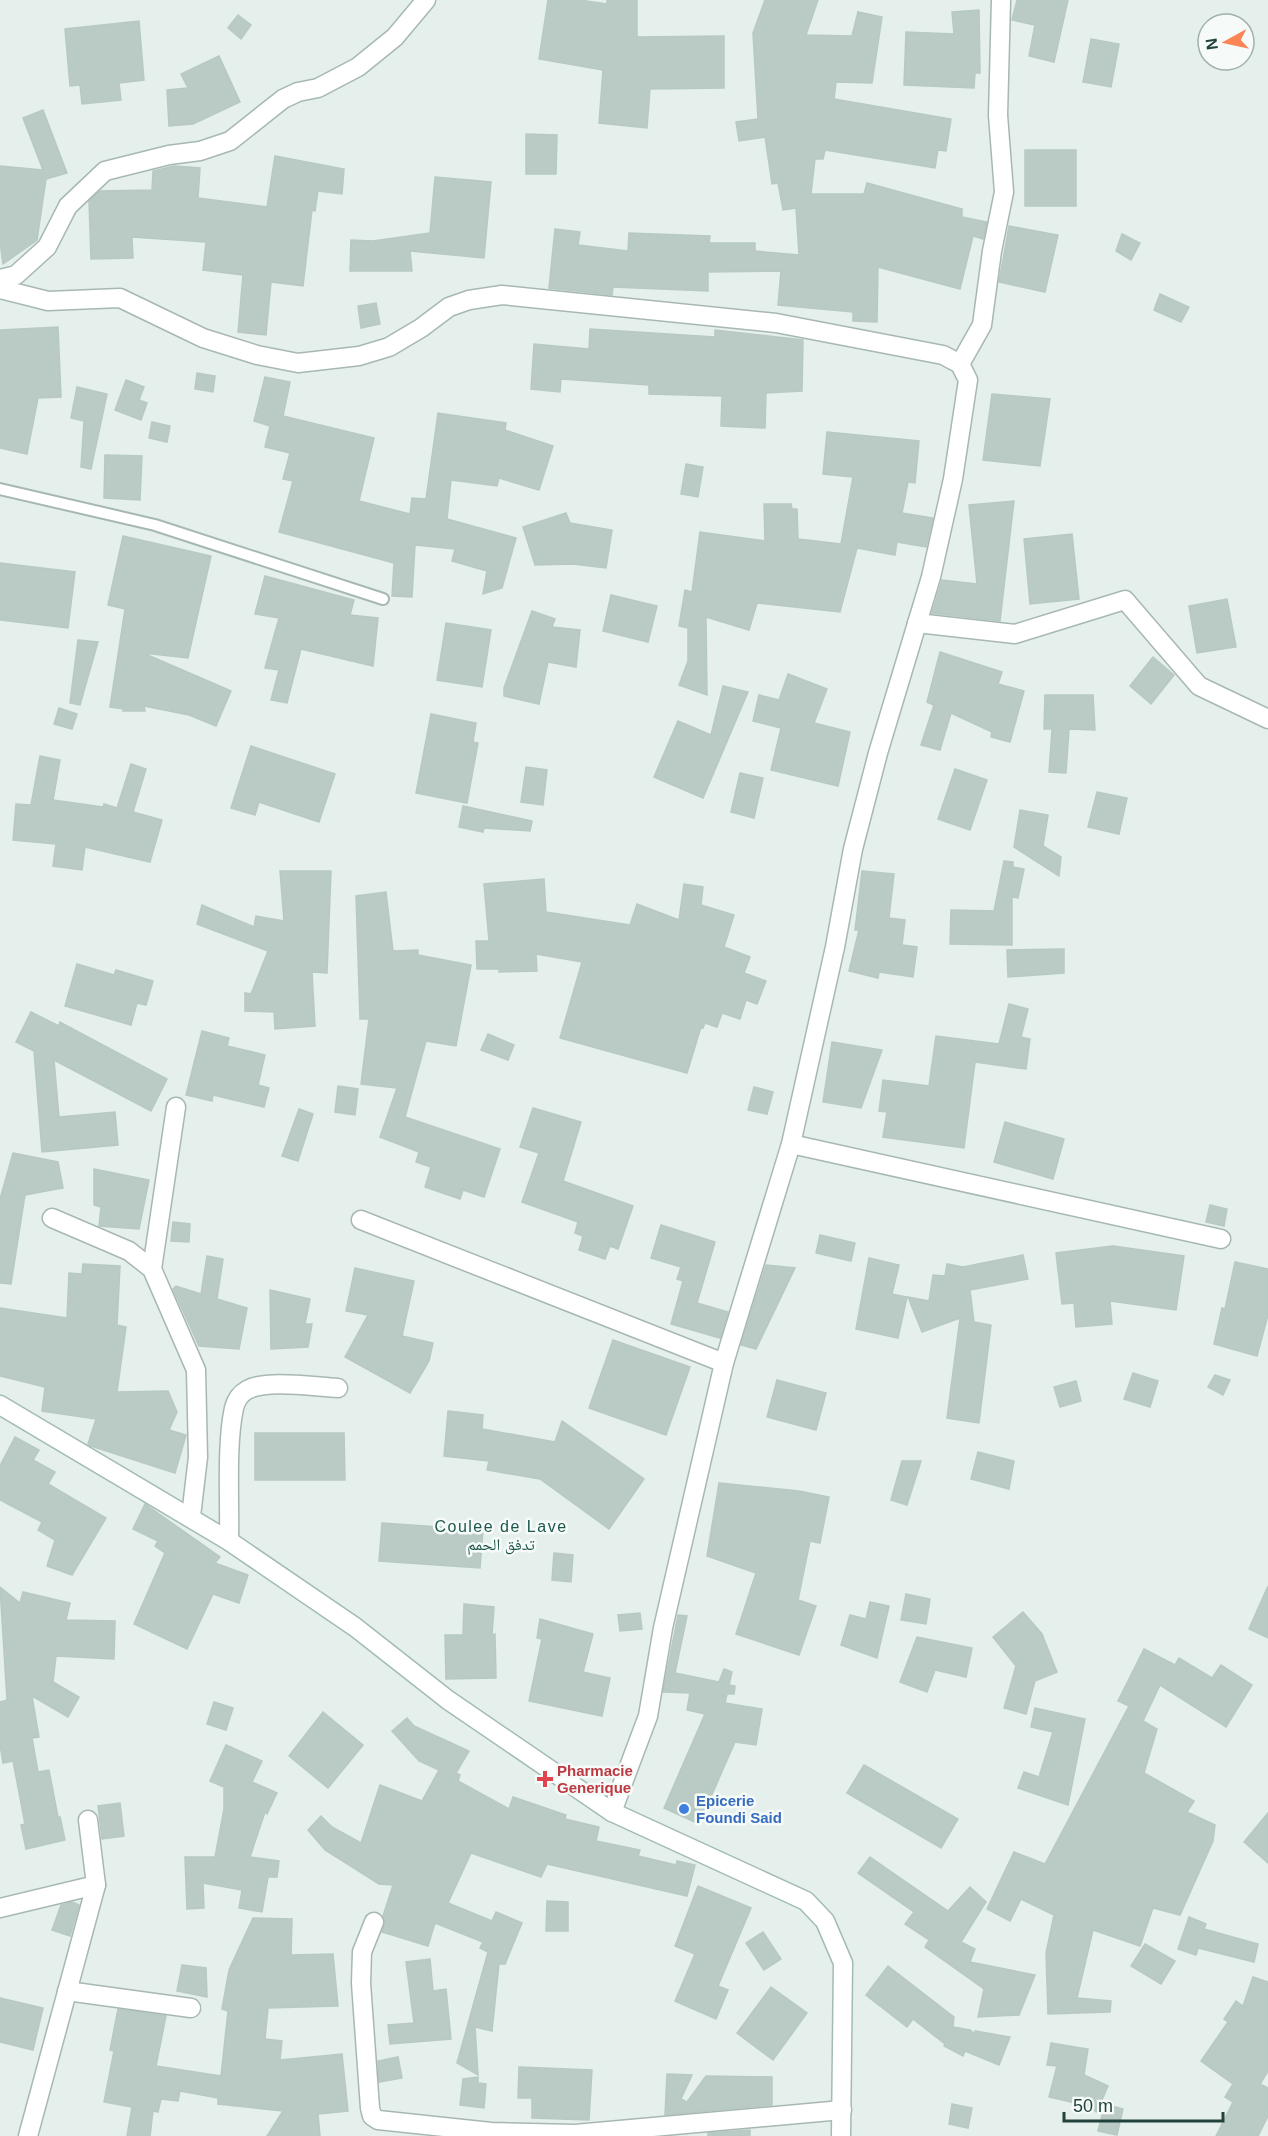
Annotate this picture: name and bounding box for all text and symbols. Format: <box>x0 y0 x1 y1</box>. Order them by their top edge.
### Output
north arrow <box>1196 12 1256 72</box>
text: N <box>1202 37 1221 51</box>
district label: Coulee de Lave تدفق الحمم <box>434 1518 568 1555</box>
place label: Pharmacie Generique <box>557 1762 633 1796</box>
marker: Pharmacie Generique <box>538 1772 552 1786</box>
place label: Epicerie Foundi Said <box>696 1792 782 1826</box>
marker: Epicerie Foundi Said <box>677 1802 691 1816</box>
scale bar <box>1064 2085 1223 2123</box>
text: 50 m <box>1073 2096 1113 2116</box>

